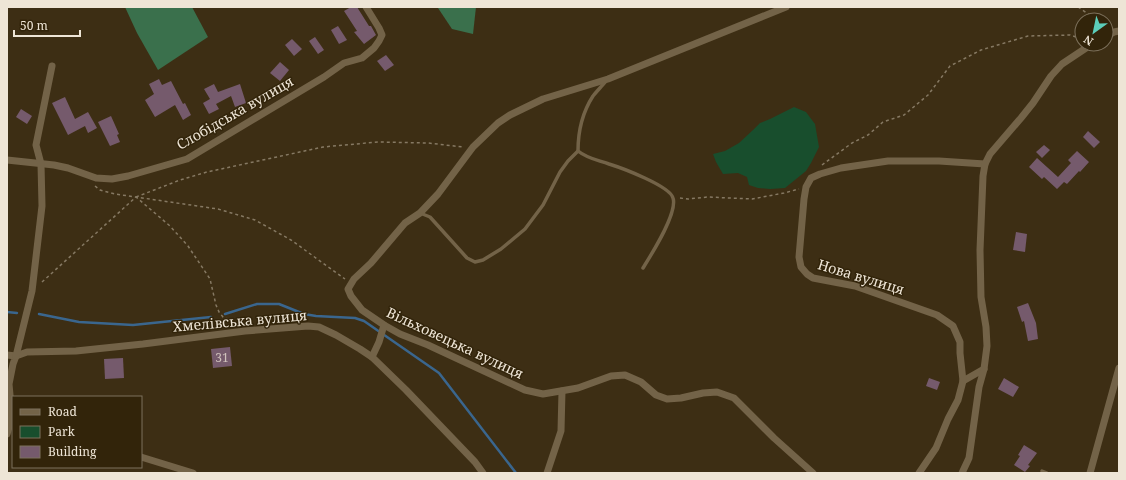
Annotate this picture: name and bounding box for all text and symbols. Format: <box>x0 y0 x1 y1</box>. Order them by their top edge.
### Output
scale bar <box>14 12 80 38</box>
north arrow <box>1074 12 1114 52</box>
text: 50 m <box>20 17 48 34</box>
text: N <box>1080 32 1096 49</box>
street label: Слобідська вулиця <box>173 71 297 154</box>
street label: Нова вулиця <box>816 254 907 299</box>
street label: Вільховецька вулиця <box>384 302 527 383</box>
street label: Хмелівська вулиця <box>172 305 308 336</box>
house number: 31 <box>215 349 229 366</box>
legend <box>12 396 142 468</box>
text: Road <box>48 403 78 420</box>
text: Park <box>48 423 76 440</box>
text: Building <box>48 443 97 460</box>

